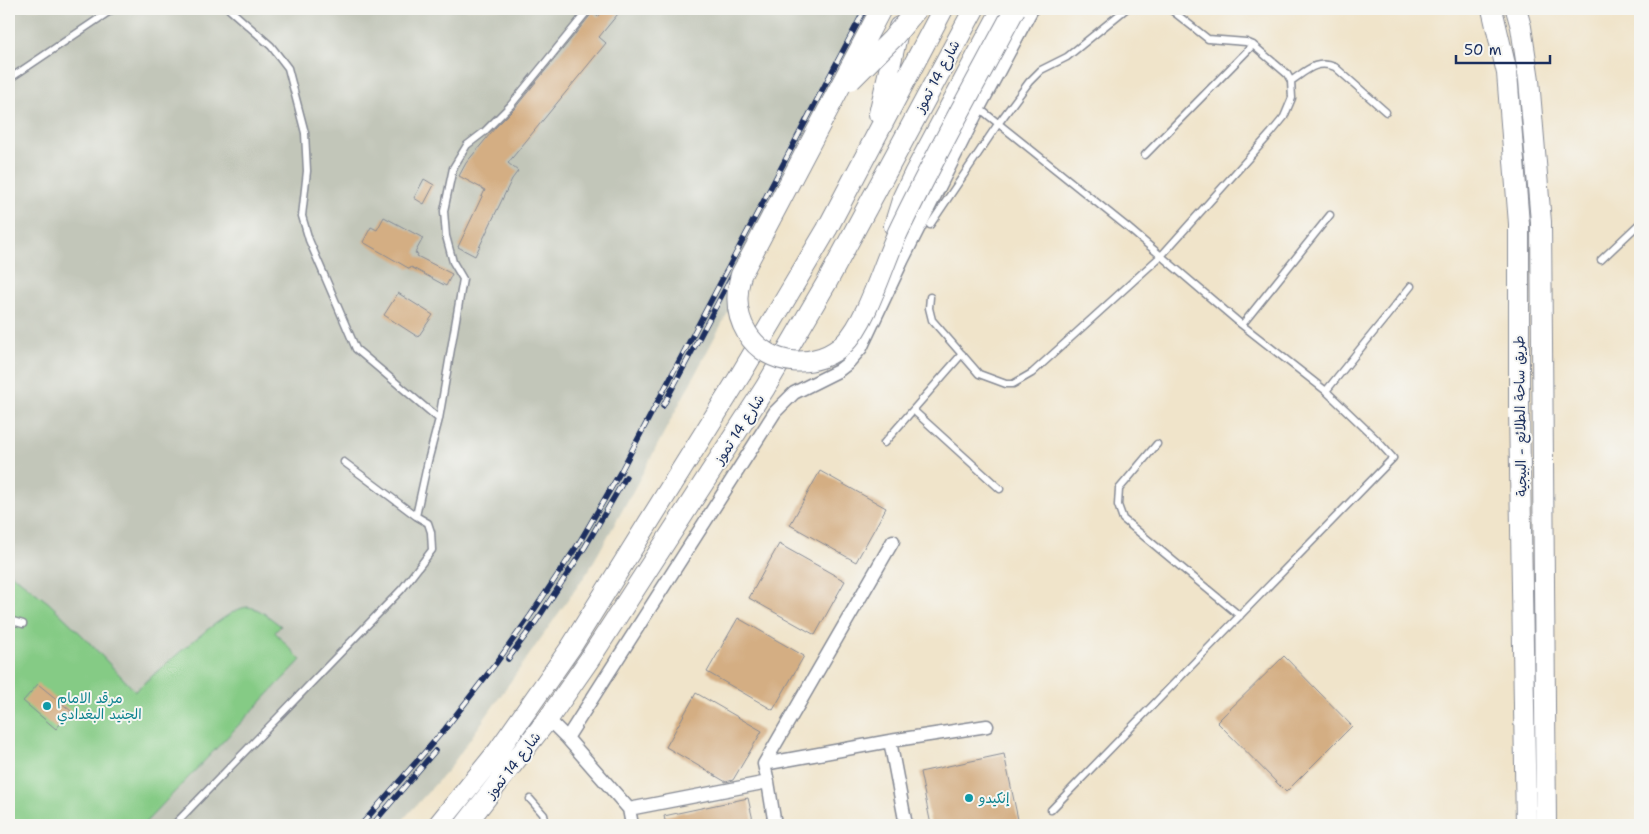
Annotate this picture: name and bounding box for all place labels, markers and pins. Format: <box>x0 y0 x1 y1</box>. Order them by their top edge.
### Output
place label: مرقد الامام الجنيد البغدادي <box>57 689 142 725</box>
marker: مرقد الامام الجنيد البغدادي <box>41 700 53 712</box>
place label: إنكيدو <box>978 789 1010 807</box>
marker: إنكيدو <box>963 792 975 804</box>

